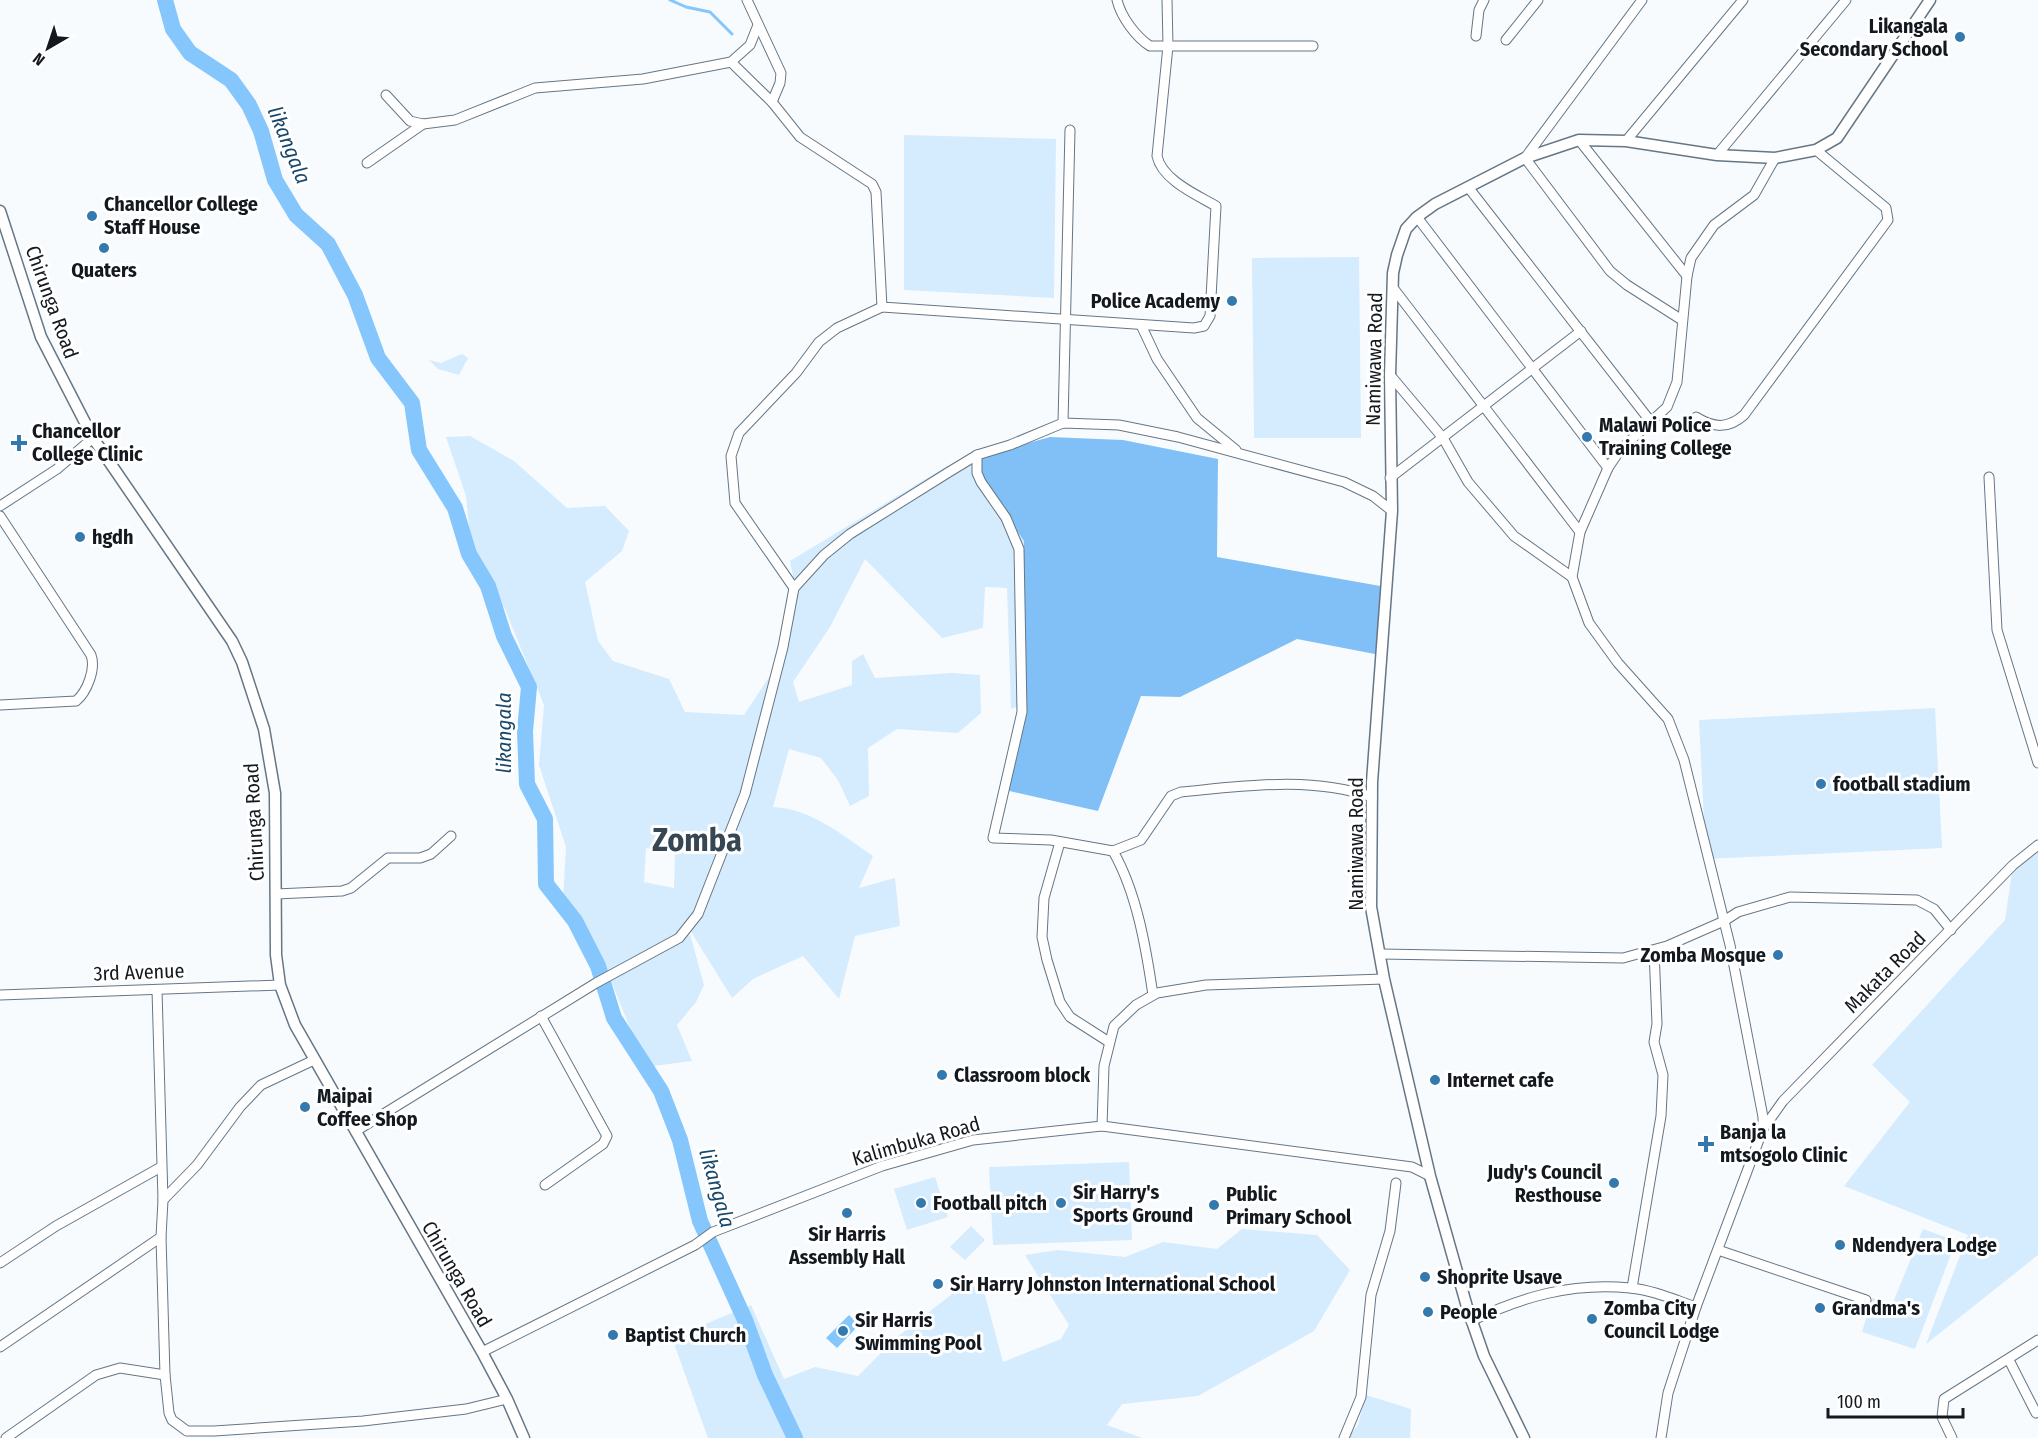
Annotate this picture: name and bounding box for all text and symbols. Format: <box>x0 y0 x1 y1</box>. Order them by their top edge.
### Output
place label: Likangala Secondary School <box>1800 14 1949 61</box>
north arrow <box>18 18 78 78</box>
marker: Likangala Secondary School <box>1953 30 1967 44</box>
text: N <box>29 49 49 70</box>
water label: likangala <box>262 102 316 188</box>
place label: Chancellor College Staff House <box>104 192 258 239</box>
marker: Chancellor College Staff House <box>85 209 99 223</box>
marker: Quaters <box>97 241 111 255</box>
street label: Chirunga Road <box>20 242 84 362</box>
place label: Quaters <box>71 258 137 282</box>
place label: Police Academy <box>1091 289 1220 313</box>
street label: Namiwawa Road <box>1361 292 1387 426</box>
marker: Police Academy <box>1225 294 1239 308</box>
place label: Malawi Police Training College <box>1599 413 1732 460</box>
place label: Chancellor College Clinic <box>32 419 143 466</box>
marker: Malawi Police Training College <box>1580 430 1594 444</box>
marker: Chancellor College Clinic <box>10 434 28 452</box>
place label: hgdh <box>92 525 133 549</box>
marker: hgdh <box>73 530 87 544</box>
water label: likangala <box>491 692 517 774</box>
street label: Chirunga Road <box>239 762 269 882</box>
place label: football stadium <box>1833 772 1971 796</box>
street label: Namiwawa Road <box>1344 777 1368 911</box>
marker: football stadium <box>1814 777 1828 791</box>
district label: Zomba <box>652 821 742 859</box>
street label: Makata Road <box>1839 926 1931 1018</box>
place label: Zomba Mosque <box>1641 943 1766 967</box>
marker: Zomba Mosque <box>1771 948 1785 962</box>
street label: 3rd Avenue <box>93 958 185 986</box>
place label: Classroom block <box>954 1063 1091 1087</box>
marker: Classroom block <box>935 1068 949 1082</box>
place label: Internet cafe <box>1447 1068 1554 1092</box>
marker: Internet cafe <box>1428 1073 1442 1087</box>
place label: Maipai Coffee Shop <box>317 1084 418 1131</box>
marker: Maipai Coffee Shop <box>298 1100 312 1114</box>
street label: Kalimbuka Road <box>849 1111 983 1171</box>
place label: Banja la mtsogolo Clinic <box>1720 1120 1848 1167</box>
marker: Banja la mtsogolo Clinic <box>1697 1135 1715 1153</box>
water label: likangala <box>693 1145 741 1231</box>
place label: Judy's Council Resthouse <box>1486 1160 1603 1207</box>
marker: Judy's Council Resthouse <box>1607 1176 1621 1190</box>
place label: Sir Harry's Sports Ground <box>1073 1180 1193 1227</box>
place label: Public Primary School <box>1226 1182 1352 1229</box>
place label: Football pitch <box>933 1191 1047 1215</box>
marker: Football pitch <box>914 1196 928 1210</box>
marker: Sir Harry's Sports Ground <box>1054 1196 1068 1210</box>
marker: Public Primary School <box>1207 1198 1221 1212</box>
marker: Sir Harris Assembly Hall <box>840 1206 854 1220</box>
street label: Chirunga Road <box>417 1217 497 1331</box>
place label: Sir Harris Assembly Hall <box>788 1222 906 1269</box>
place label: Ndendyera Lodge <box>1852 1233 1997 1257</box>
marker: Ndendyera Lodge <box>1833 1238 1847 1252</box>
place label: Shoprite Usave <box>1437 1265 1562 1289</box>
marker: Shoprite Usave <box>1418 1270 1432 1284</box>
place label: Sir Harry Johnston International School <box>950 1272 1276 1296</box>
marker: Sir Harry Johnston International School <box>931 1277 945 1291</box>
place label: Zomba City Council Lodge <box>1604 1296 1719 1343</box>
place label: Grandma's <box>1832 1296 1920 1320</box>
place label: People <box>1440 1300 1497 1324</box>
marker: Grandma's <box>1813 1301 1827 1315</box>
marker: People <box>1421 1305 1435 1319</box>
place label: Sir Harris Swimming Pool <box>855 1308 982 1355</box>
marker: Zomba City Council Lodge <box>1585 1312 1599 1326</box>
place label: Baptist Church <box>625 1323 746 1347</box>
marker: Sir Harris Swimming Pool <box>836 1324 850 1338</box>
marker: Baptist Church <box>606 1328 620 1342</box>
scale bar <box>1828 1381 1963 1419</box>
text: 100 m <box>1837 1391 1881 1413</box>

